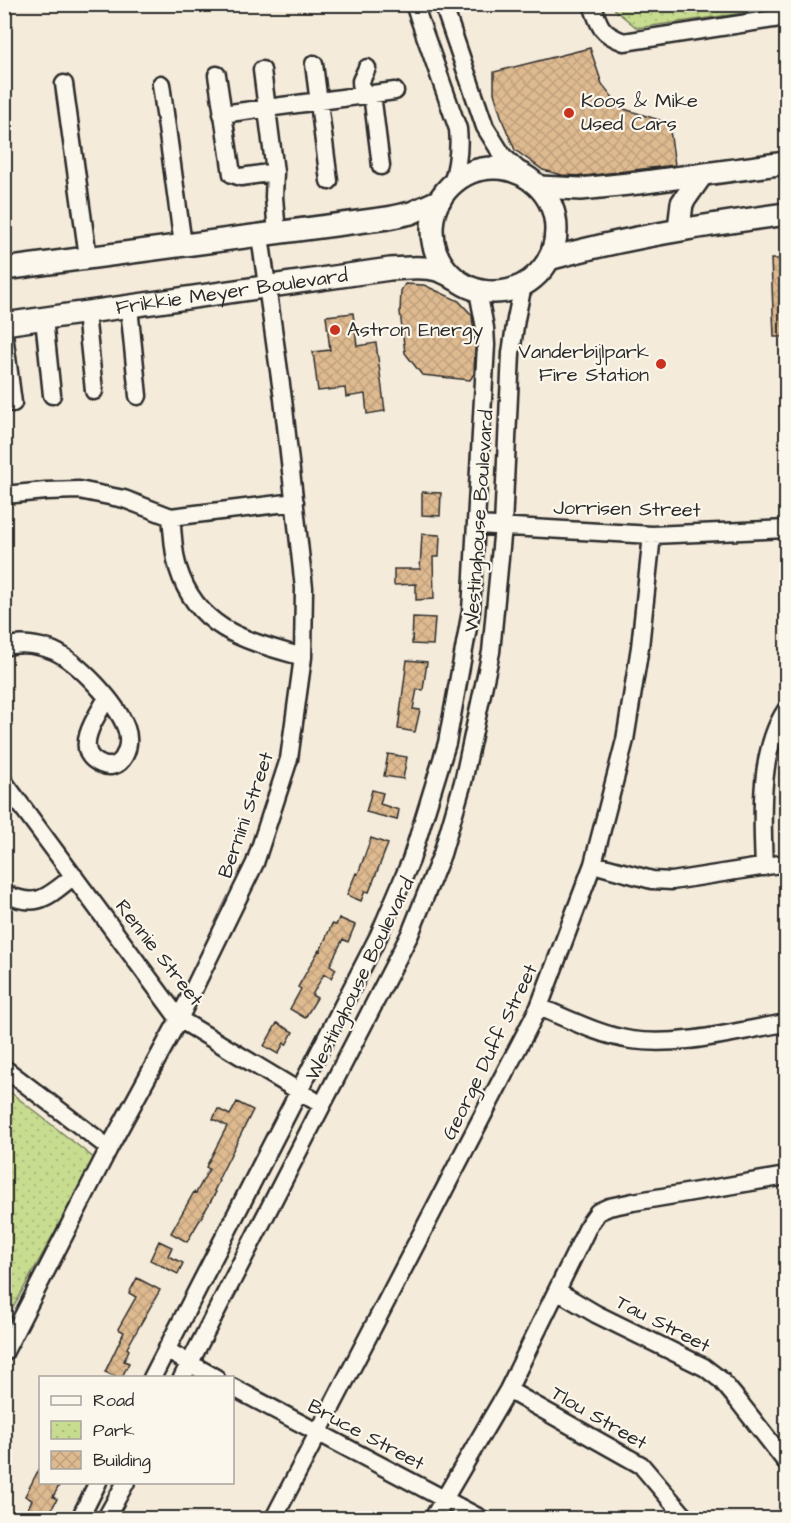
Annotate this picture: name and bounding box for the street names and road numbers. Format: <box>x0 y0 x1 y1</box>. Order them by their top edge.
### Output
street label: Frikkie Meyer Boulevard <box>114 261 350 322</box>
street label: Westinghouse Boulevard <box>457 409 502 633</box>
street label: Jorrisen Street <box>553 494 701 524</box>
street label: Bernini Street <box>211 748 281 882</box>
street label: Westinghouse Boulevard <box>299 873 422 1086</box>
street label: Rennie Street <box>108 894 210 1012</box>
street label: George Duff Street <box>435 959 546 1145</box>
street label: Tau Street <box>611 1288 715 1360</box>
street label: Tlou Street <box>546 1379 652 1457</box>
street label: Bruce Street <box>303 1392 429 1478</box>

